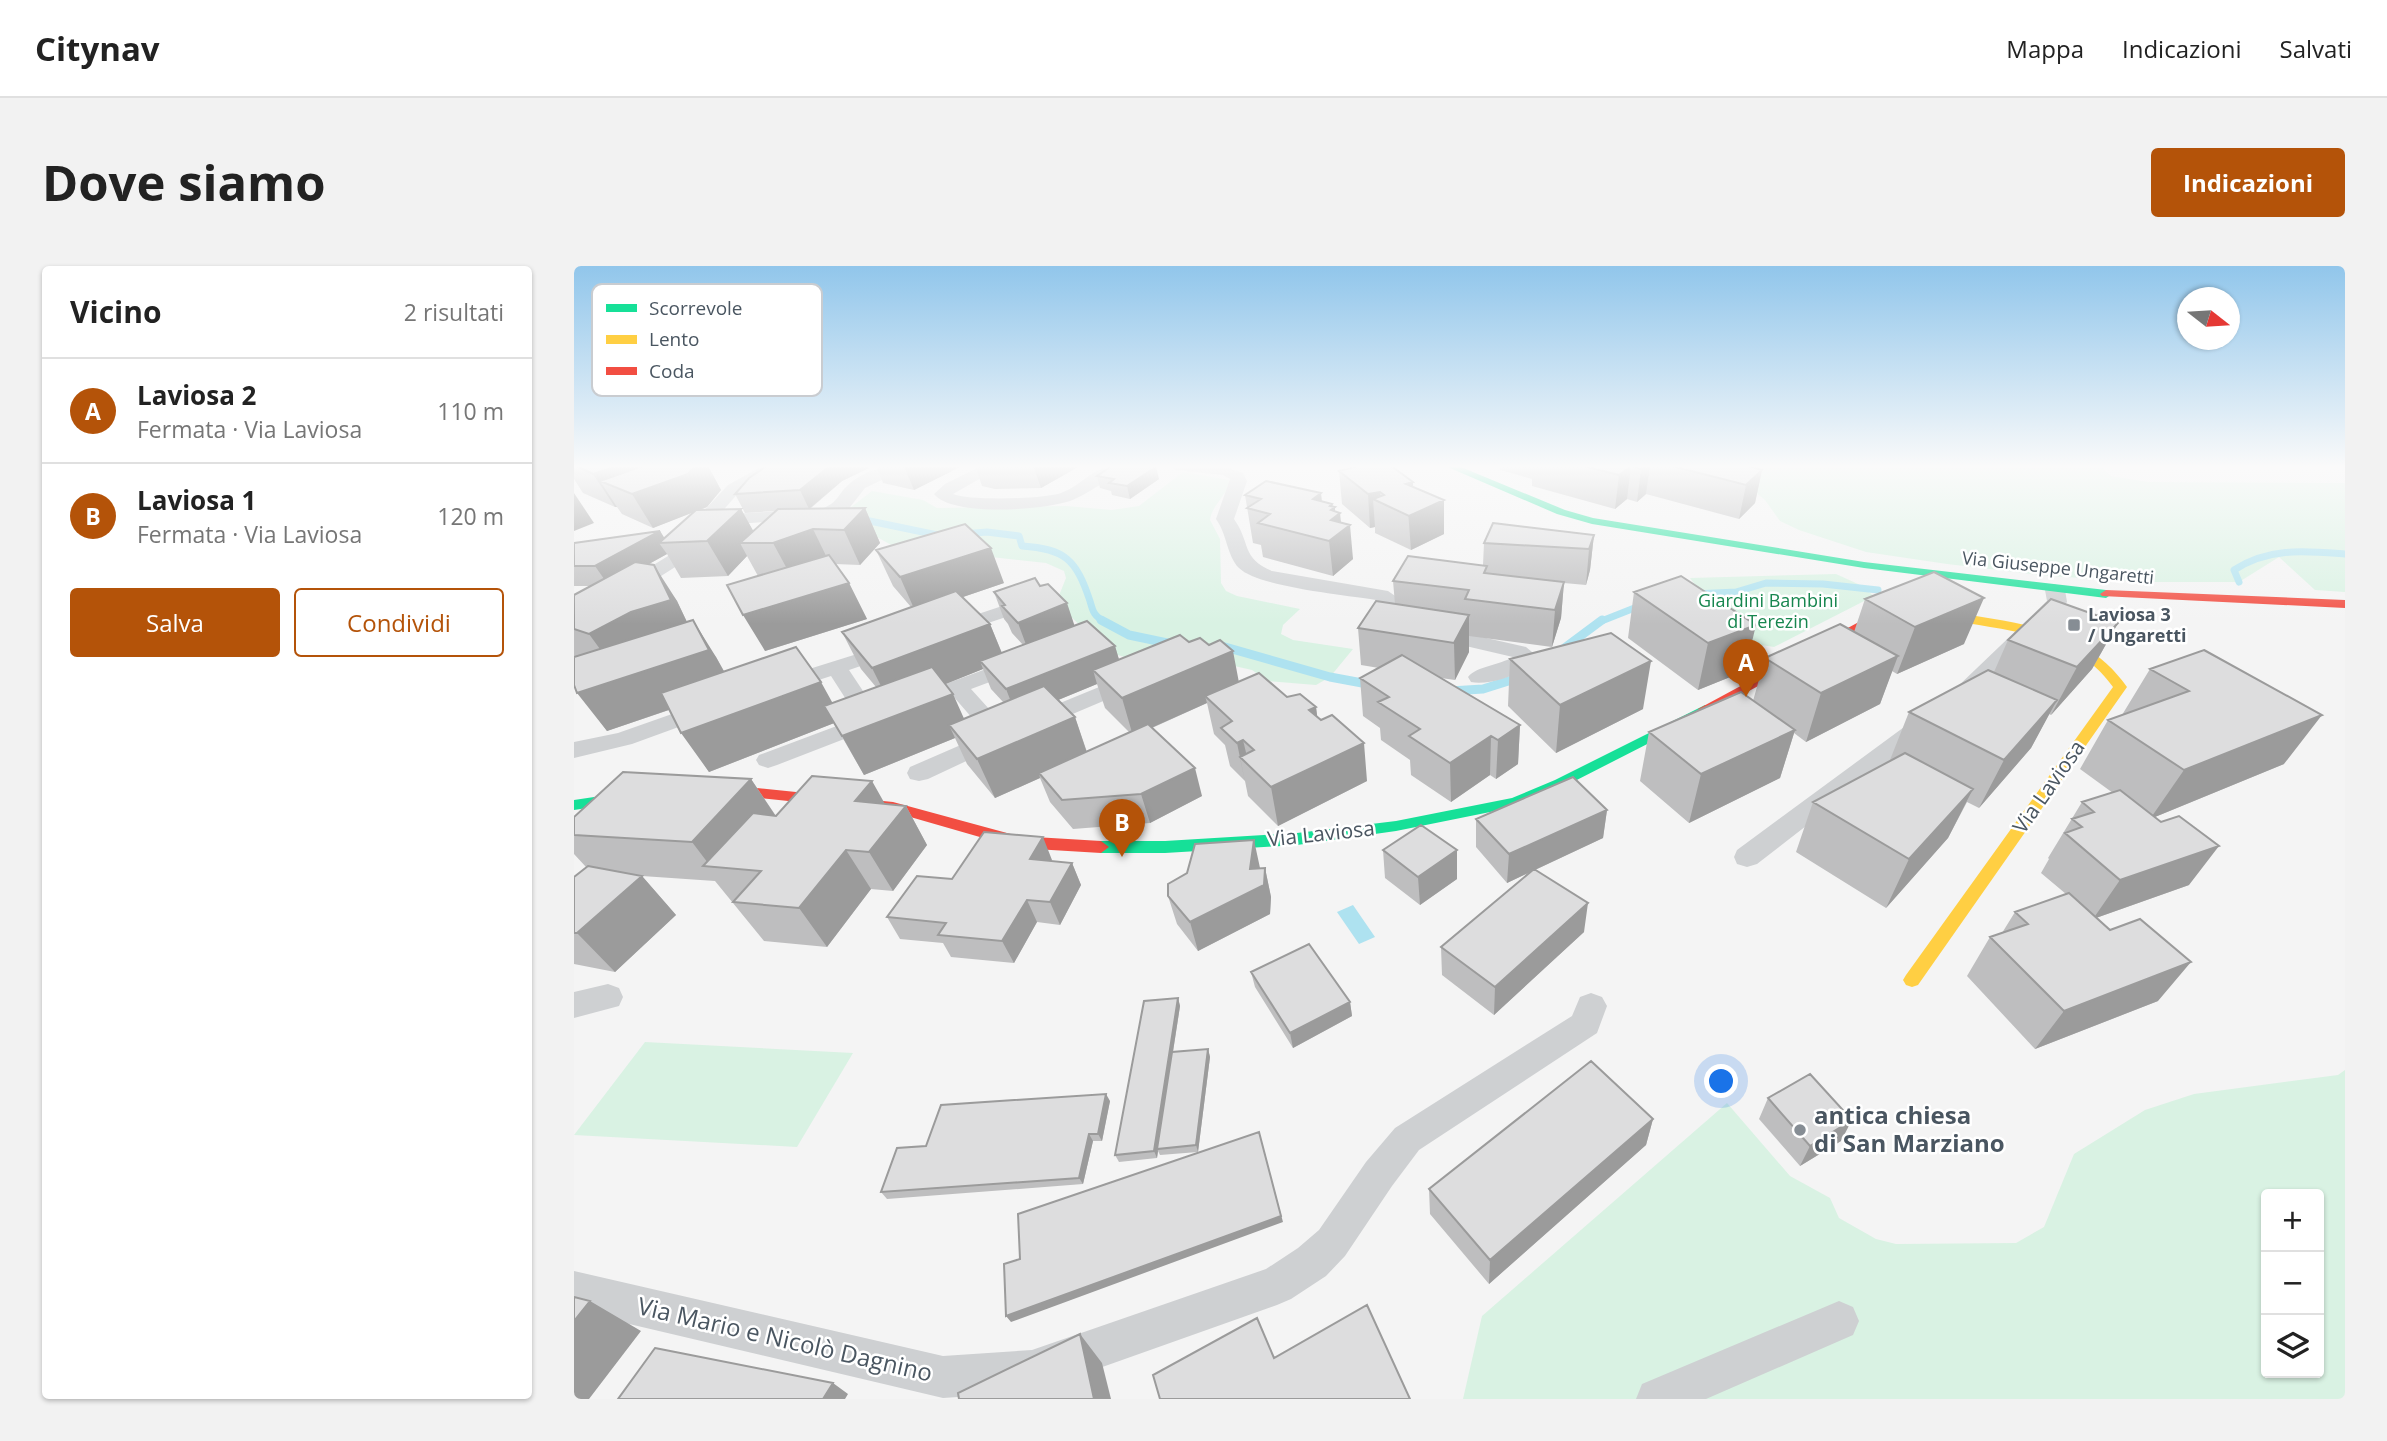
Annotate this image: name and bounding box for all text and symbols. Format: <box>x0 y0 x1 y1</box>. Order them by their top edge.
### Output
text: Citynav <box>35 26 160 71</box>
text: Mappa <box>2006 32 2084 65</box>
text: Indicazioni <box>2122 32 2242 65</box>
text: Salvati <box>2280 32 2352 65</box>
button: Indicazioni <box>2151 148 2345 217</box>
text: Dove siamo <box>42 149 326 215</box>
legend <box>592 284 822 396</box>
north arrow <box>2177 287 2240 350</box>
text: Vicino <box>70 291 162 332</box>
text: Scorrevole <box>649 295 743 321</box>
text: 2 risultati <box>404 296 504 328</box>
text: Lento <box>649 326 699 352</box>
text: Coda <box>649 358 695 384</box>
text: Laviosa 2 <box>137 377 256 413</box>
text: A <box>85 395 101 427</box>
text: 110 m <box>437 395 504 427</box>
text: Fermata · Via Laviosa <box>137 413 362 445</box>
text: Laviosa 1 <box>137 482 256 518</box>
text: B <box>85 500 101 532</box>
text: 120 m <box>437 500 504 532</box>
text: Fermata · Via Laviosa <box>137 518 362 550</box>
street label: Via Giuseppe Ungaretti <box>1961 545 2155 589</box>
button: Salva <box>70 588 280 657</box>
button: Condividi <box>294 588 504 657</box>
park label: Giardini Bambini di Terezin <box>1698 588 1838 633</box>
place label: Laviosa 3 / Ungaretti <box>2088 602 2187 647</box>
marker: Laviosa 3 / Ungaretti <box>2066 617 2082 633</box>
pin: A <box>1723 639 1769 697</box>
street label: Via Laviosa <box>2006 734 2091 839</box>
pin: B <box>1099 799 1145 857</box>
street label: Via Laviosa <box>1266 813 1376 853</box>
your location <box>1704 1064 1738 1098</box>
place label: antica chiesa di San Marziano <box>1814 1098 2005 1159</box>
marker: antica chiesa di San Marziano <box>1792 1122 1808 1138</box>
map controls <box>2261 1189 2324 1378</box>
button: + <box>2261 1189 2324 1252</box>
button: − <box>2261 1252 2324 1315</box>
street label: Via Mario e Nicolò Dagnino <box>635 1289 936 1389</box>
button: layers <box>2261 1315 2324 1378</box>

